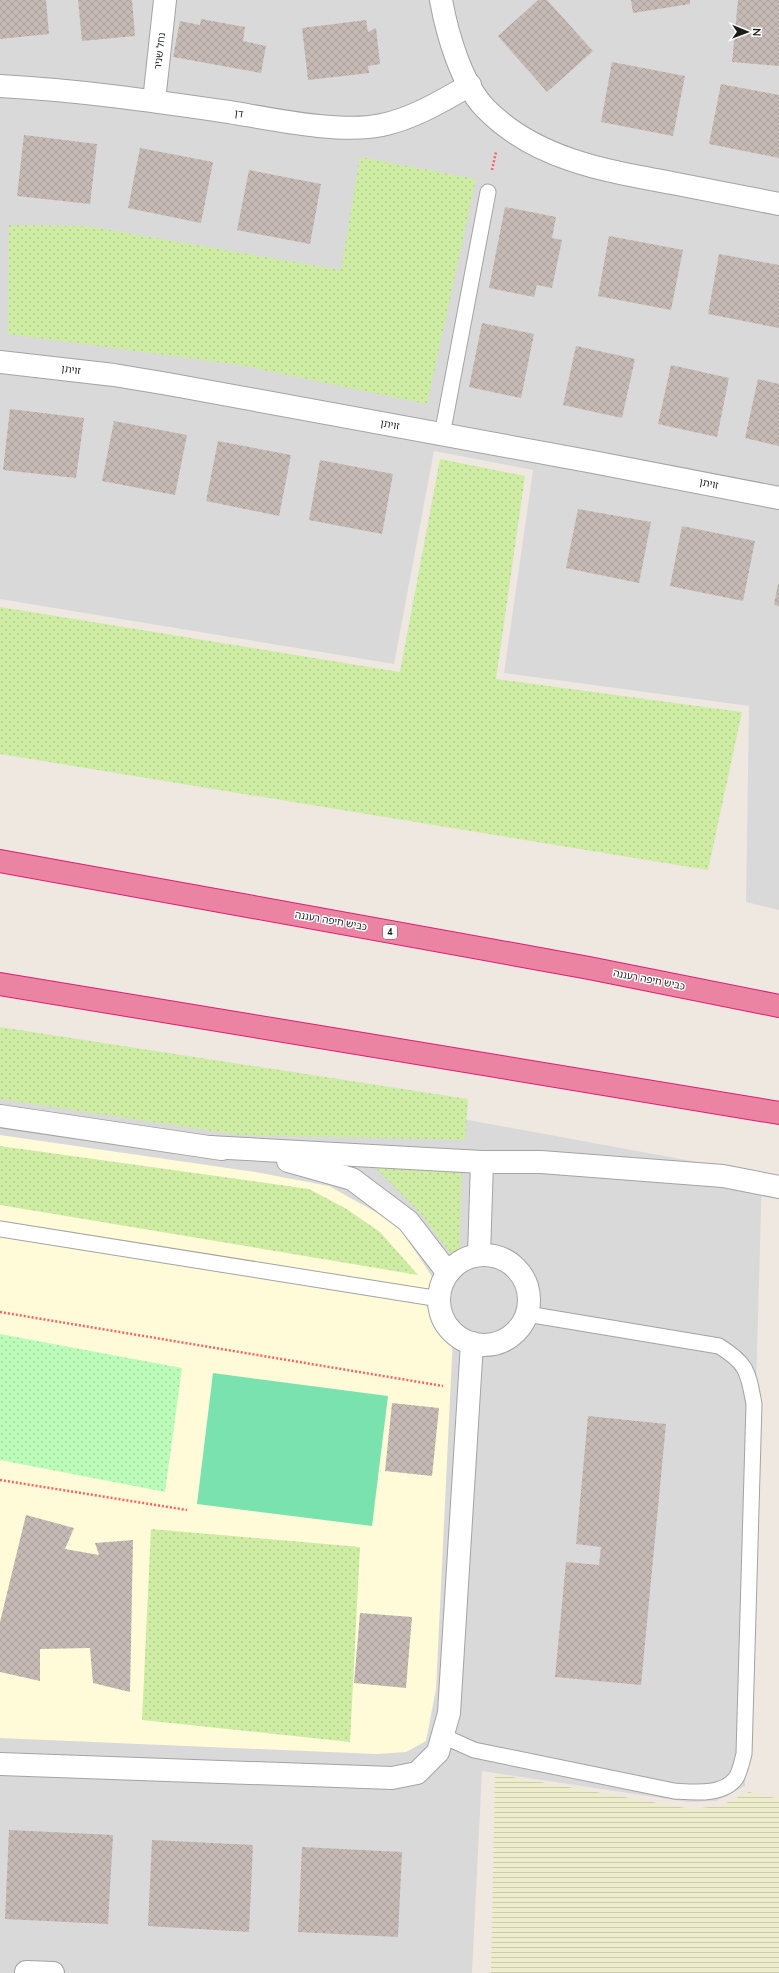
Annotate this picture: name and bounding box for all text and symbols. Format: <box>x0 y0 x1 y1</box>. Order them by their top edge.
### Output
north arrow <box>727 12 767 52</box>
text: N <box>749 28 764 36</box>
street label: נחל שניר <box>151 32 169 70</box>
street label: דן <box>234 106 245 122</box>
street label: זויתן <box>61 362 81 378</box>
street label: זויתן <box>379 416 401 434</box>
street label: זויתן <box>698 475 720 493</box>
street label: כביש חיפה רעננה <box>294 908 368 934</box>
road number: 4 <box>383 925 397 939</box>
street label: כביש חיפה רעננה <box>612 966 686 994</box>

